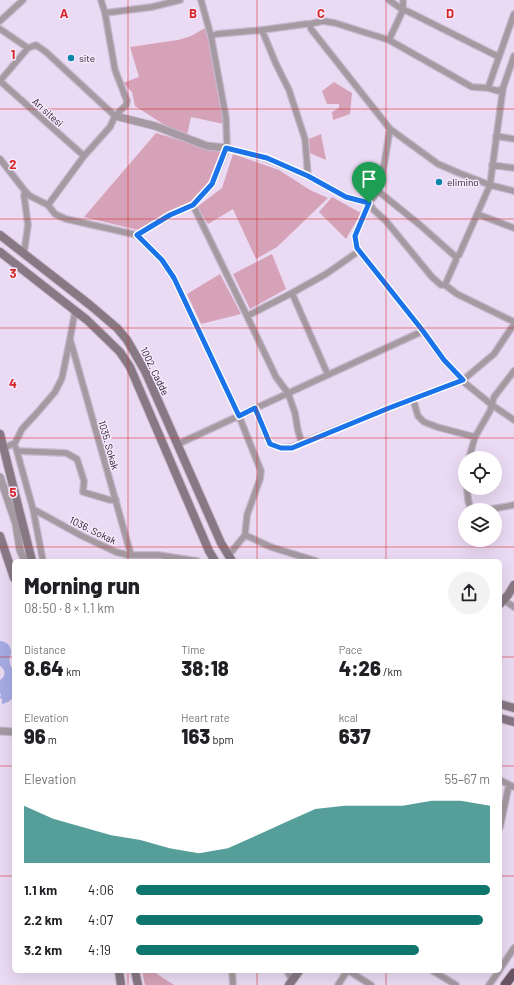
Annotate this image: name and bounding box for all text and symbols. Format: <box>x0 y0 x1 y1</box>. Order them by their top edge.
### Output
text: A <box>60 5 69 21</box>
text: B <box>189 5 197 21</box>
text: C <box>317 5 325 21</box>
text: D <box>446 5 454 21</box>
text: 1 <box>11 46 15 62</box>
place label: site <box>79 52 95 64</box>
marker: site <box>66 53 76 63</box>
street label: Arı sitesi <box>30 95 66 129</box>
text: 2 <box>9 156 17 172</box>
pin <box>352 162 386 203</box>
icon: arrive <box>358 168 380 190</box>
place label: elimino <box>447 176 479 188</box>
marker: elimino <box>434 177 444 187</box>
text: 3 <box>9 265 17 281</box>
street label: 1002. Cadde <box>138 345 172 397</box>
text: 4 <box>9 375 17 391</box>
street label: 1035. Sokak <box>96 419 122 471</box>
map controls <box>458 451 502 547</box>
button: locate <box>458 451 502 495</box>
text: 5 <box>9 484 17 500</box>
button: layers <box>458 503 502 547</box>
street label: 1036. Sokak <box>68 514 118 546</box>
text: Morning run <box>24 572 140 598</box>
button: share <box>448 572 490 614</box>
text: 08:50 · 8 × 1.1 km <box>24 600 115 616</box>
text: Distance <box>24 643 66 656</box>
text: Time <box>181 643 205 656</box>
text: Pace <box>339 643 362 656</box>
text: 8.64 <box>24 656 64 680</box>
text: 38:18 <box>181 656 229 680</box>
text: 4:26 <box>339 656 381 680</box>
text: km <box>64 665 81 678</box>
text: /km <box>381 665 402 678</box>
text: Elevation <box>24 711 68 724</box>
text: Heart rate <box>181 711 230 724</box>
text: kcal <box>339 711 358 724</box>
text: 96 <box>24 724 46 748</box>
text: 163 <box>181 724 210 748</box>
text: 637 <box>339 724 371 748</box>
text: m <box>46 733 57 746</box>
text: bpm <box>210 733 234 746</box>
text: Elevation <box>24 771 76 787</box>
text: 55–67 m <box>445 771 490 787</box>
text: 1.1 km <box>24 882 57 898</box>
text: 4:06 <box>88 882 114 898</box>
text: 2.2 km <box>24 912 62 928</box>
text: 4:07 <box>88 912 113 928</box>
text: 3.2 km <box>24 942 62 958</box>
text: 4:19 <box>88 942 111 958</box>

